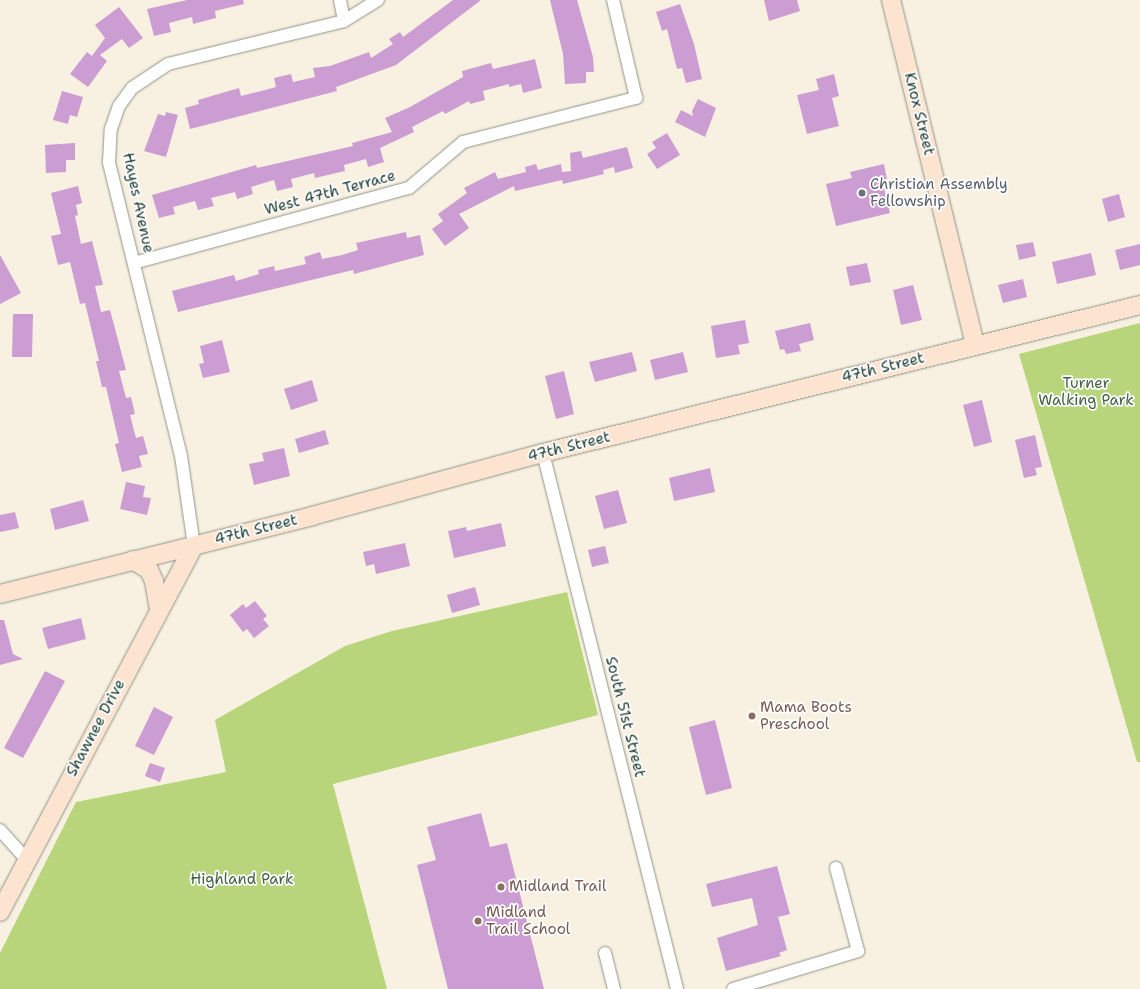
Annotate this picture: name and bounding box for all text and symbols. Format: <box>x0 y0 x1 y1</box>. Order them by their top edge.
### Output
street label: Knox Street <box>900 71 938 157</box>
street label: Hayes Avenue <box>119 151 157 255</box>
street label: West 47th Terrace <box>263 167 397 219</box>
place label: Christian Assembly Fellowship <box>870 175 1008 210</box>
marker: Christian Assembly Fellowship <box>857 188 867 198</box>
street label: 47th Street <box>840 349 926 387</box>
park label: Turner Walking Park <box>1038 374 1134 409</box>
street label: 47th Street <box>526 428 612 466</box>
street label: 47th Street <box>213 511 299 549</box>
street label: South 51st Street <box>601 655 649 779</box>
street label: Shawnee Drive <box>63 676 129 780</box>
place label: Mama Boots Preschool <box>760 698 852 733</box>
marker: Mama Boots Preschool <box>747 711 757 721</box>
park label: Highland Park <box>191 871 293 889</box>
place label: Midland Trail <box>509 878 606 896</box>
marker: Midland Trail <box>496 882 506 892</box>
place label: Midland Trail School <box>486 903 570 938</box>
marker: Midland Trail School <box>473 916 483 926</box>

